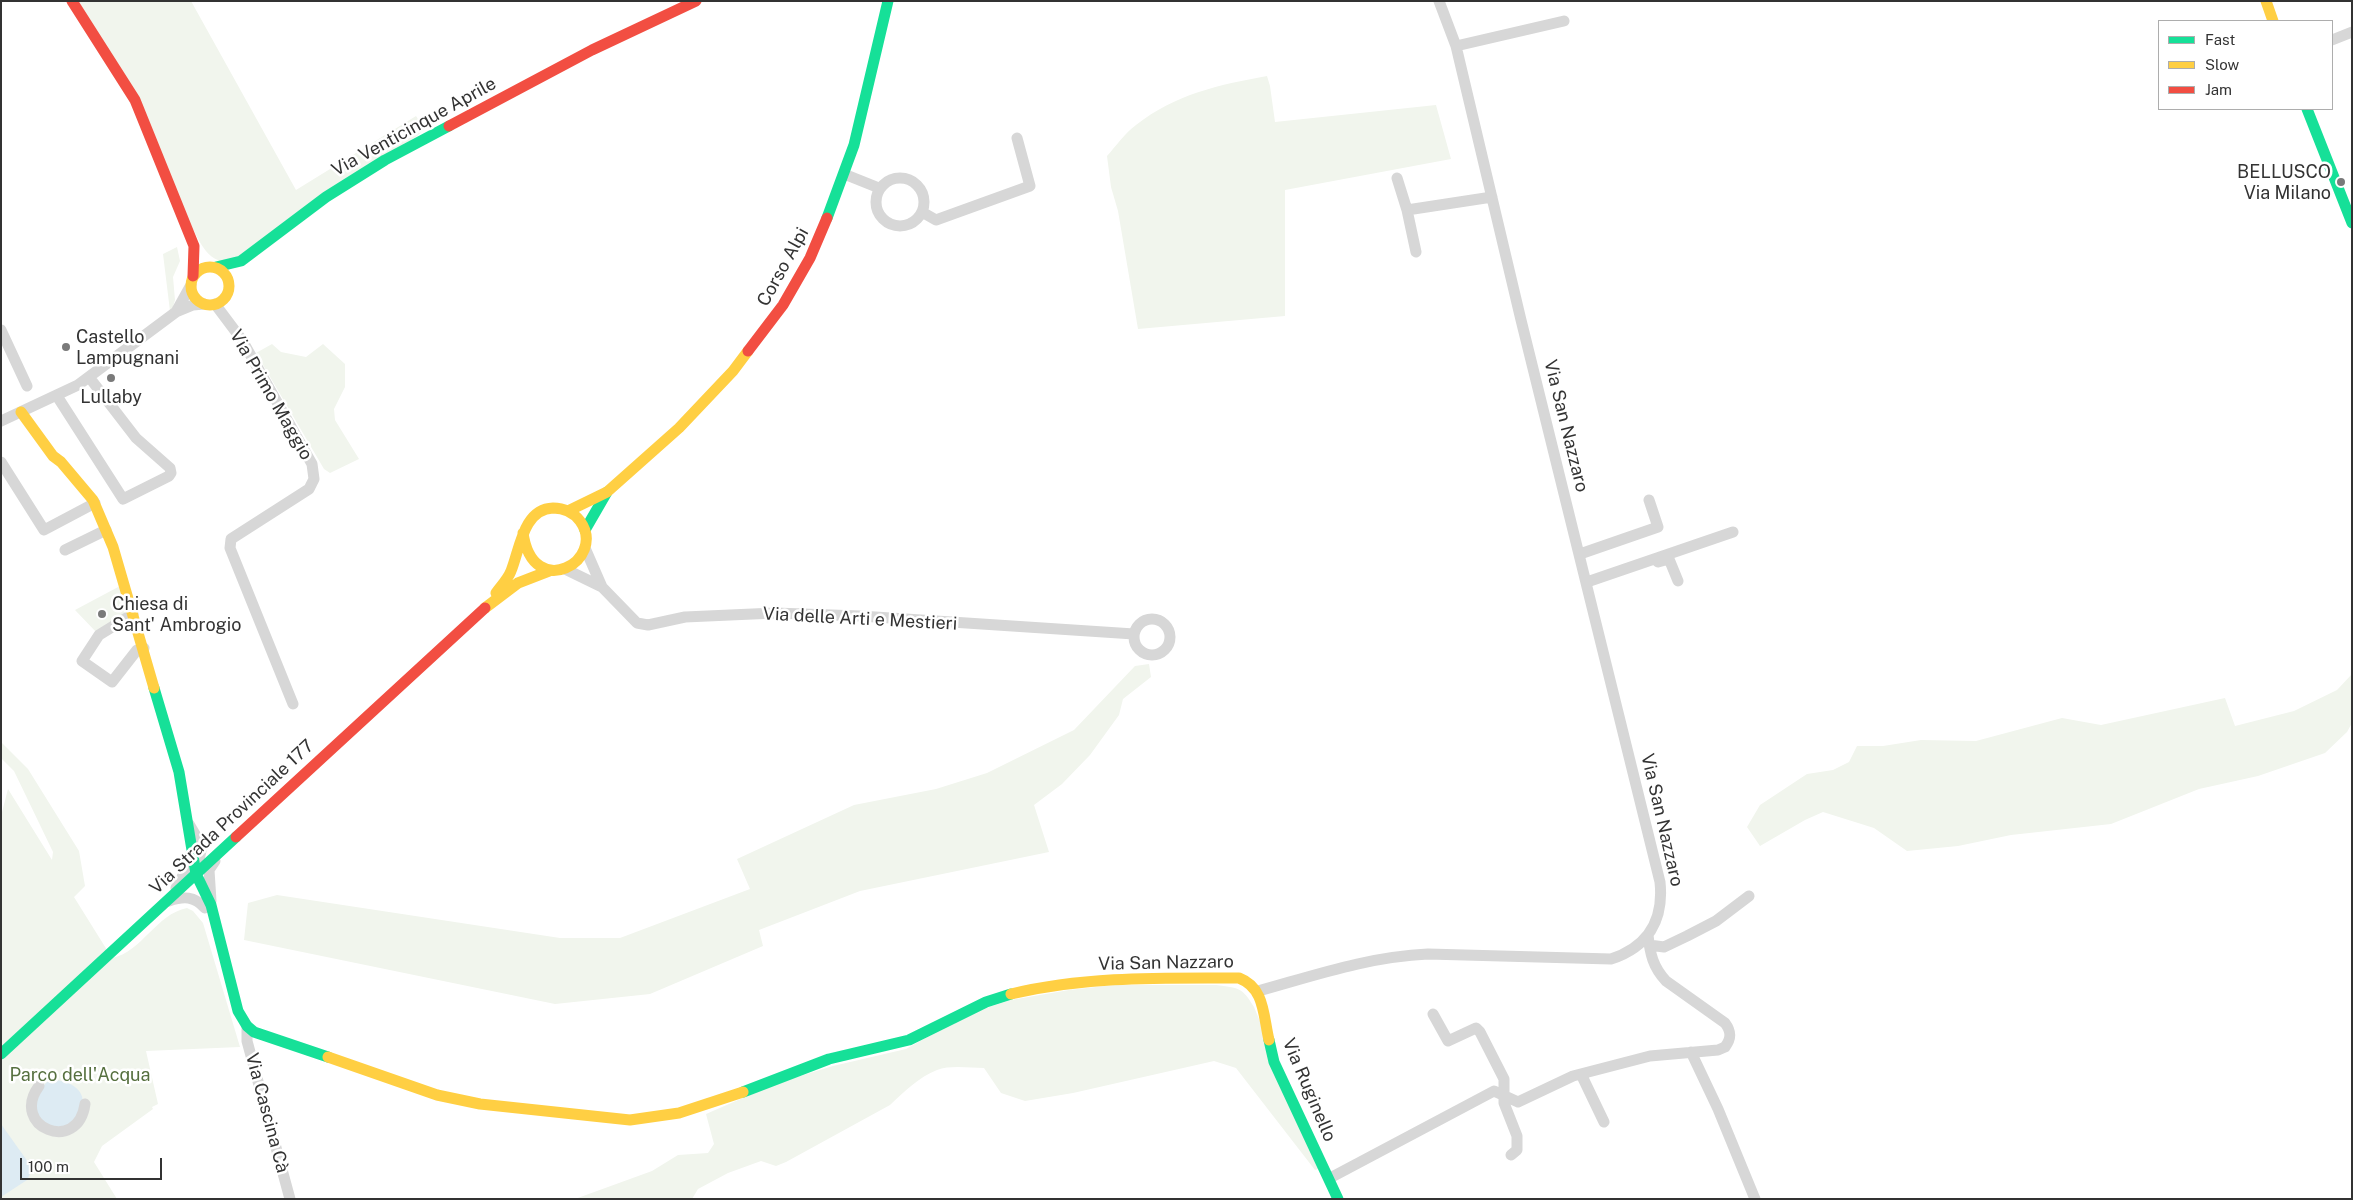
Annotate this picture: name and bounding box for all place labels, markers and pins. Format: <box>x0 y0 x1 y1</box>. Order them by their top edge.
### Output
place label: BELLUSCO Via Milano <box>2237 161 2331 203</box>
marker: BELLUSCO Via Milano <box>2335 176 2347 188</box>
place label: Castello Lampugnani <box>76 326 179 368</box>
marker: Castello Lampugnani <box>60 341 72 353</box>
marker: Lullaby <box>105 372 117 384</box>
place label: Lullaby <box>80 386 142 408</box>
place label: Chiesa di Sant' Ambrogio <box>112 593 241 636</box>
marker: Chiesa di Sant' Ambrogio <box>96 608 108 620</box>

